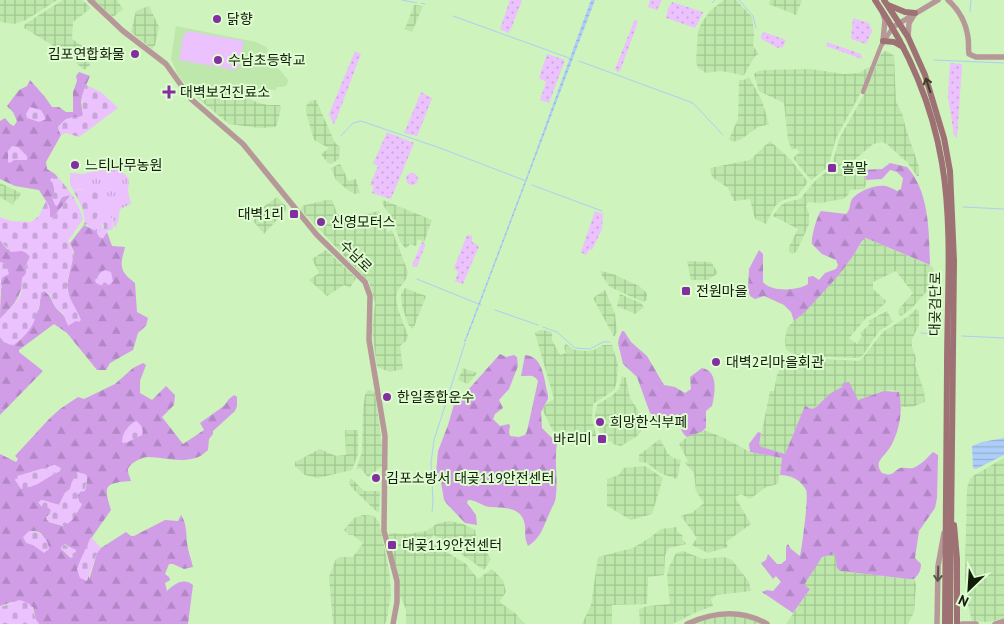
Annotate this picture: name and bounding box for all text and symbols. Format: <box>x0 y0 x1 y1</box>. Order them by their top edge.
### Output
place label: 닭향 <box>227 10 253 28</box>
marker: 닭향 <box>211 13 223 25</box>
place label: 김포연합화물 <box>48 45 125 63</box>
marker: 김포연합화물 <box>129 48 141 60</box>
place label: 수남초등학교 <box>228 51 305 69</box>
marker: 수남초등학교 <box>212 54 224 66</box>
one-way arrow <box>923 77 933 93</box>
place label: 대벽보건진료소 <box>180 83 270 101</box>
marker: 대벽보건진료소 <box>162 85 176 99</box>
place label: 느티나무농원 <box>85 156 162 174</box>
marker: 느티나무농원 <box>69 159 81 171</box>
place label: 골말 <box>842 159 868 177</box>
marker: 골말 <box>826 162 838 174</box>
place label: 대벽1리 <box>238 205 284 223</box>
marker: 대벽1리 <box>288 208 300 220</box>
place label: 신영모터스 <box>331 213 396 231</box>
marker: 신영모터스 <box>315 216 327 228</box>
street label: 수남로 <box>336 236 376 276</box>
street label: 대곶검단로 <box>925 272 945 336</box>
place label: 전원마을 <box>696 282 748 300</box>
marker: 전원마을 <box>680 285 692 297</box>
place label: 대벽2리마을회관 <box>726 353 824 371</box>
marker: 대벽2리마을회관 <box>710 356 722 368</box>
place label: 한일종합운수 <box>397 388 474 406</box>
marker: 한일종합운수 <box>381 391 393 403</box>
place label: 희망한식부페 <box>610 413 687 431</box>
marker: 희망한식부페 <box>594 416 606 428</box>
place label: 바리미 <box>553 430 592 448</box>
marker: 바리미 <box>596 433 608 445</box>
place label: 김포소방서 대곶119안전센터 <box>386 469 554 487</box>
marker: 김포소방서 대곶119안전센터 <box>370 472 382 484</box>
place label: 대곶119안전센터 <box>402 536 502 554</box>
marker: 대곶119안전센터 <box>386 539 398 551</box>
north arrow <box>944 564 994 614</box>
one-way arrow <box>933 565 943 581</box>
text: N <box>956 591 971 611</box>

